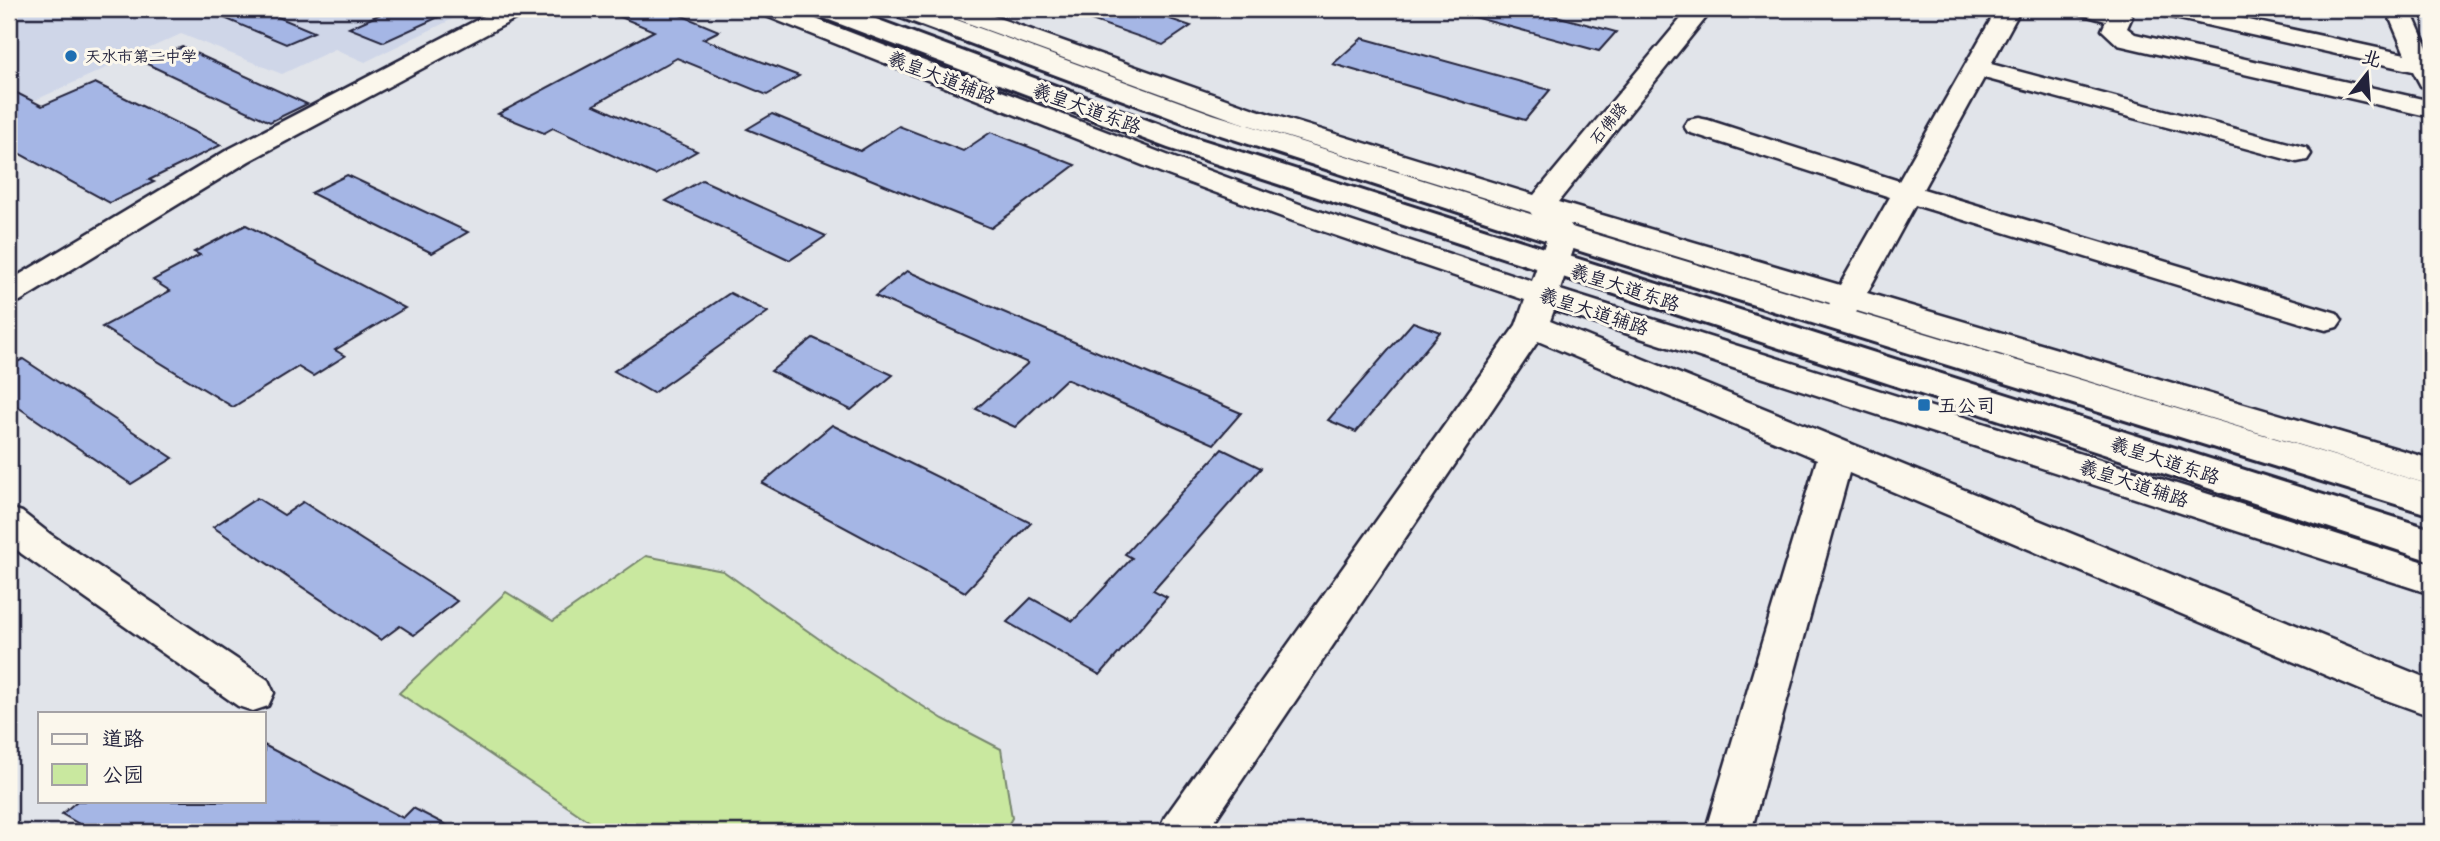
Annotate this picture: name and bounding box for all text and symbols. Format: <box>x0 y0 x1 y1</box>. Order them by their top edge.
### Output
north arrow <box>2332 38 2402 108</box>
text: 北 <box>2358 43 2385 77</box>
street label: 羲皇大道辅路 <box>883 44 1000 113</box>
place label: 天水市第二中学 <box>85 45 197 70</box>
marker: 天水市第二中学 <box>63 48 79 64</box>
street label: 羲皇大道东路 <box>1028 76 1145 143</box>
street label: 石佛路 <box>1584 97 1634 150</box>
street label: 羲皇大道东路 <box>1566 257 1683 321</box>
street label: 羲皇大道辅路 <box>1535 281 1652 345</box>
place label: 五公司 <box>1938 392 1995 422</box>
marker: 五公司 <box>1916 397 1932 413</box>
street label: 羲皇大道东路 <box>2106 430 2223 494</box>
street label: 羲皇大道辅路 <box>2075 453 2192 517</box>
legend <box>38 712 266 802</box>
text: 道路 <box>102 724 144 757</box>
text: 公园 <box>102 760 144 793</box>

